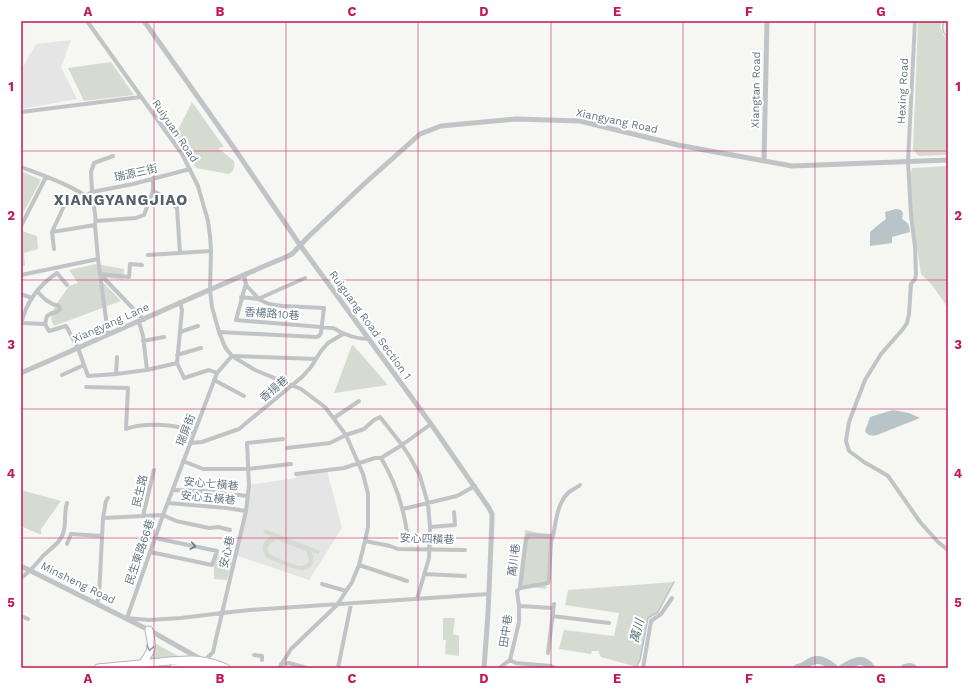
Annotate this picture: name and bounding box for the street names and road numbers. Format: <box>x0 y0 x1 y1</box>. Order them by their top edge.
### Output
street label: Xiangtan Road <box>749 52 763 128</box>
street label: Hexing Road <box>895 58 911 124</box>
street label: Ruiyuan Road <box>149 97 201 165</box>
street label: Xiangyang Road <box>575 106 659 136</box>
street label: 瑞源三街 <box>113 162 159 184</box>
street label: Ruiguang Road Section 1 <box>326 268 414 382</box>
street label: Xiangyang Lane <box>71 300 151 346</box>
street label: 香楊路10巷 <box>244 306 300 322</box>
street label: 香揚巷 <box>257 373 291 405</box>
street label: 瑞屏街 <box>174 412 198 448</box>
street label: 民生路 <box>130 473 150 509</box>
street label: 安心七橫巷 <box>183 475 239 493</box>
street label: 安心五橫巷 <box>180 489 236 507</box>
street label: 民生東路66巷 <box>123 518 157 586</box>
street label: 安心四橫巷 <box>399 532 455 546</box>
street label: 安心巷 <box>217 534 237 570</box>
street label: 萬川巷 <box>506 543 522 577</box>
street label: Minsheng Road <box>39 559 117 607</box>
street label: 田中巷 <box>497 614 515 648</box>

